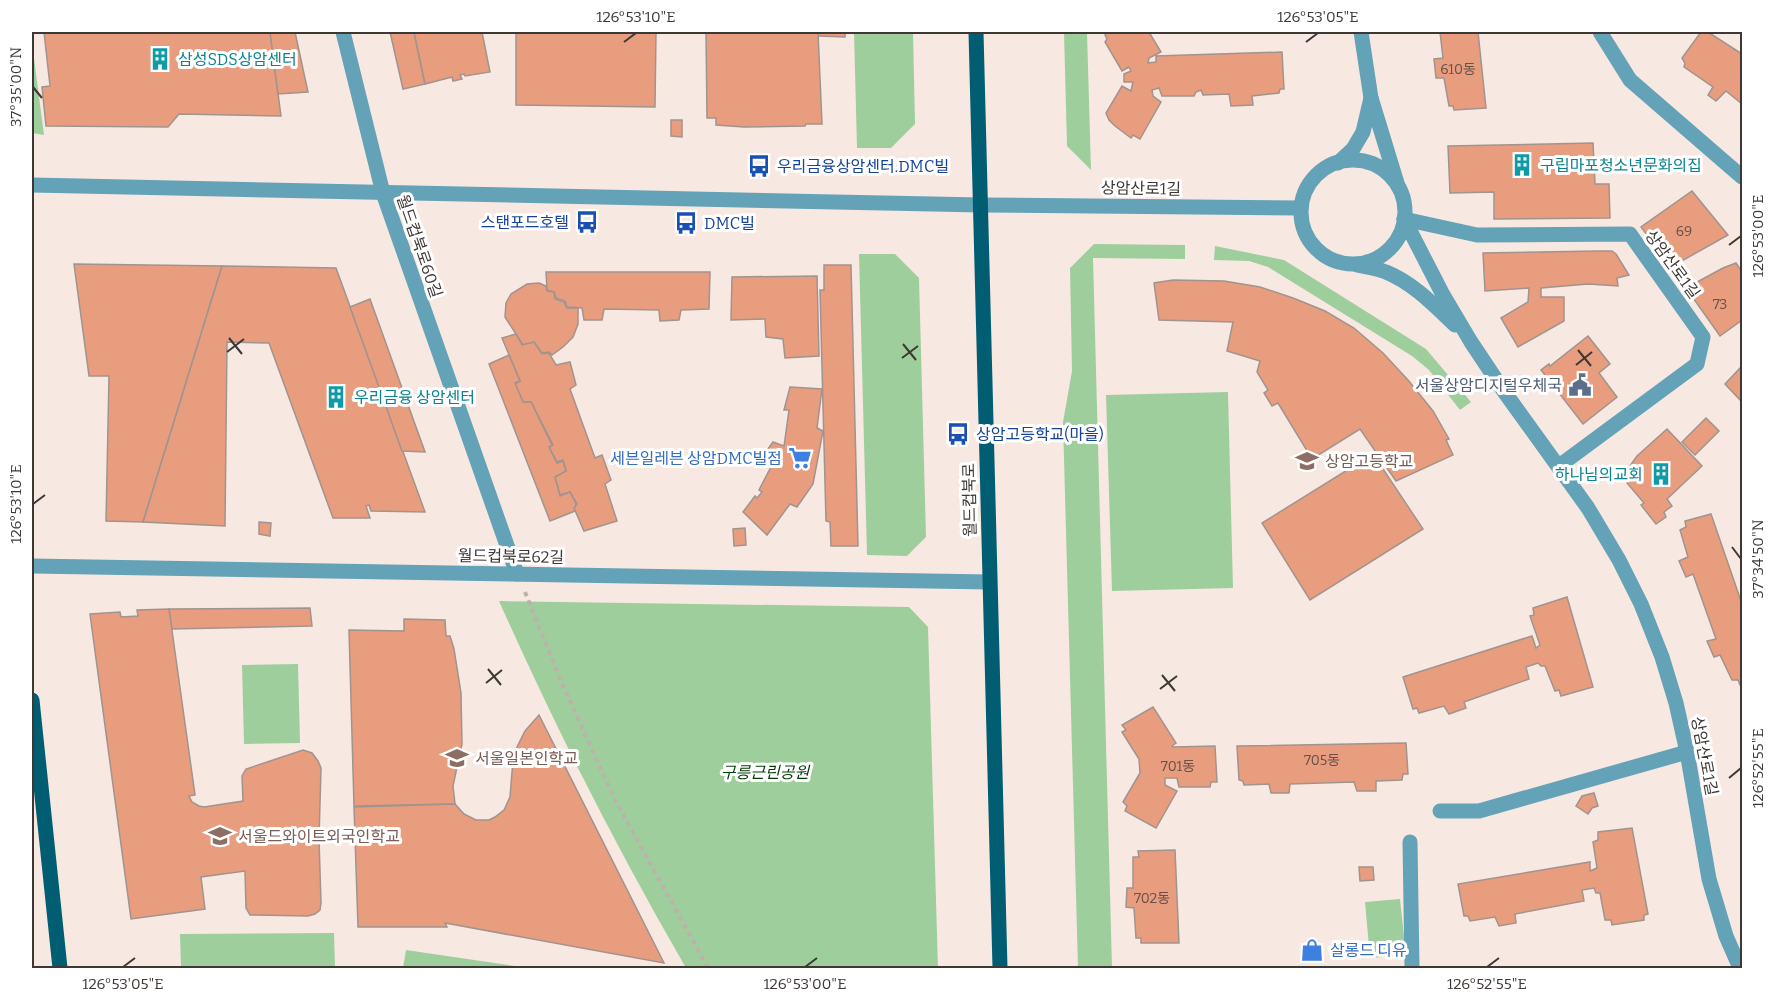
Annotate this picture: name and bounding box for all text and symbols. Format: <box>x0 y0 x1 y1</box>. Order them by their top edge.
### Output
text: 126°53'10"E <box>596 8 676 26</box>
text: 126°53'05"E <box>1277 8 1359 26</box>
building icon: 삼성SDS상암센터 <box>147 46 173 72</box>
text: 37°35'00"N <box>7 47 25 127</box>
place label: 삼성SDS상암센터 <box>178 50 297 69</box>
house number: 610동 <box>1440 61 1476 78</box>
building icon: 구립마포청소년문화의집 <box>1509 152 1535 178</box>
bus stop icon: 우리금융상암센터.DMC빌 <box>746 153 772 179</box>
place label: 구립마포청소년문화의집 <box>1540 156 1702 175</box>
place label: 우리금융상암센터.DMC빌 <box>777 157 949 176</box>
street label: 상암산로1길 <box>1101 178 1181 199</box>
street label: 월드컵북로60길 <box>393 192 446 300</box>
text: 126°53'00"E <box>1749 195 1767 277</box>
bus stop icon: 스탠포드호텔 <box>574 209 600 235</box>
bus stop icon: DMC빌 <box>673 210 699 236</box>
place label: 스탠포드호텔 <box>481 213 569 232</box>
place label: DMC빌 <box>704 214 755 233</box>
house number: 69 <box>1676 223 1692 240</box>
street label: 상암산로1길 <box>1641 226 1704 302</box>
house number: 73 <box>1713 296 1727 313</box>
public building icon: 서울상암디지털우체국 <box>1567 372 1593 398</box>
place label: 서울상암디지털우체국 <box>1415 376 1562 395</box>
building icon: 우리금융 상암센터 <box>323 384 349 410</box>
place label: 우리금융 상암센터 <box>354 388 475 407</box>
bus stop icon: 상암고등학교(마을) <box>945 421 971 447</box>
place label: 상암고등학교(마을) <box>976 425 1104 444</box>
supermarket icon: 세븐일레븐 상암DMC빌점 <box>787 445 813 471</box>
school or university icon: 상암고등학교 <box>1294 448 1320 474</box>
place label: 세븐일레븐 상암DMC빌점 <box>610 449 782 468</box>
place label: 상암고등학교 <box>1325 452 1413 471</box>
building icon: 하나님의교회 <box>1648 461 1674 487</box>
street label: 월드컵북로 <box>959 463 980 537</box>
text: 126°53'10"E <box>7 464 25 544</box>
place label: 하나님의교회 <box>1555 465 1643 484</box>
text: 37°34'50"N <box>1749 519 1767 599</box>
street label: 월드컵북로62길 <box>458 546 564 567</box>
street label: 상암산로1길 <box>1688 715 1721 797</box>
text: 126°52'55"E <box>1749 728 1767 808</box>
school or university icon: 서울일본인학교 <box>444 745 470 771</box>
place label: 서울일본인학교 <box>475 749 578 768</box>
house number: 705동 <box>1304 752 1340 769</box>
house number: 701동 <box>1161 758 1195 775</box>
park label: 구릉근린공원 <box>721 763 810 782</box>
school or university icon: 서울드와이트외국인학교 <box>207 823 233 849</box>
place label: 서울드와이트외국인학교 <box>238 827 400 846</box>
house number: 702동 <box>1134 890 1170 907</box>
shop icon: 살롱드 디유 <box>1299 937 1325 963</box>
place label: 살롱드 디유 <box>1330 941 1407 960</box>
text: 126°53'05"E <box>82 975 164 993</box>
text: 126°53'00"E <box>764 975 846 993</box>
text: 126°52'55"E <box>1447 975 1527 993</box>

